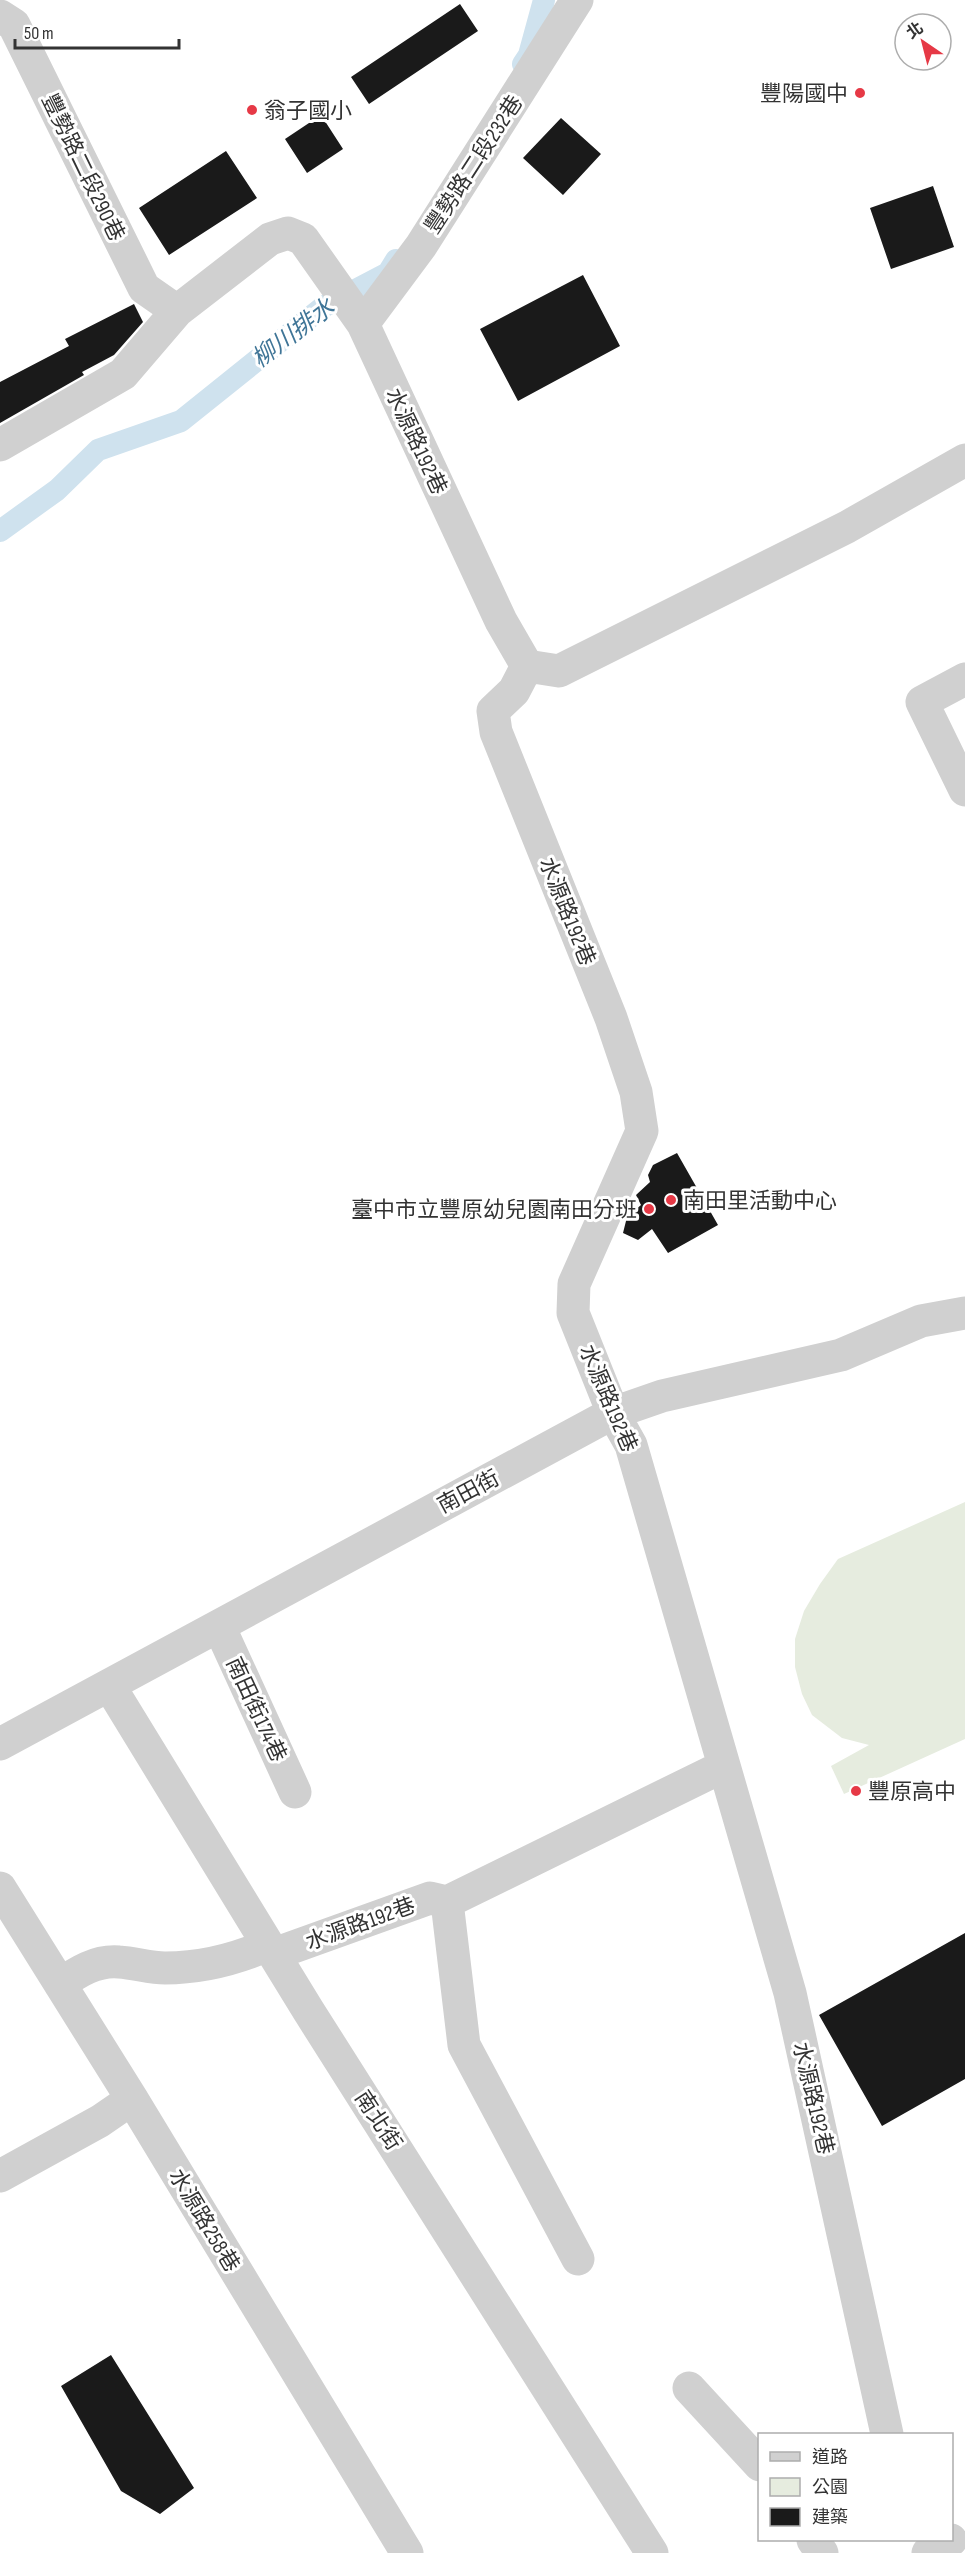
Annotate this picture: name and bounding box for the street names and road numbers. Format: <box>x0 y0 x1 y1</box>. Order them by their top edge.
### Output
street label: 豐勢路二段290巷 <box>35 90 130 246</box>
street label: 豐勢路二段232巷 <box>420 91 529 239</box>
street label: 水源路192巷 <box>379 384 452 499</box>
street label: 水源路192巷 <box>533 853 601 970</box>
street label: 水源路192巷 <box>573 1341 642 1457</box>
street label: 南田街 <box>433 1465 504 1520</box>
street label: 南田街174巷 <box>220 1653 292 1766</box>
street label: 水源路192巷 <box>302 1892 419 1957</box>
street label: 水源路192巷 <box>787 2039 839 2157</box>
street label: 南北街 <box>348 2086 407 2156</box>
street label: 水源路258巷 <box>162 2164 245 2277</box>

